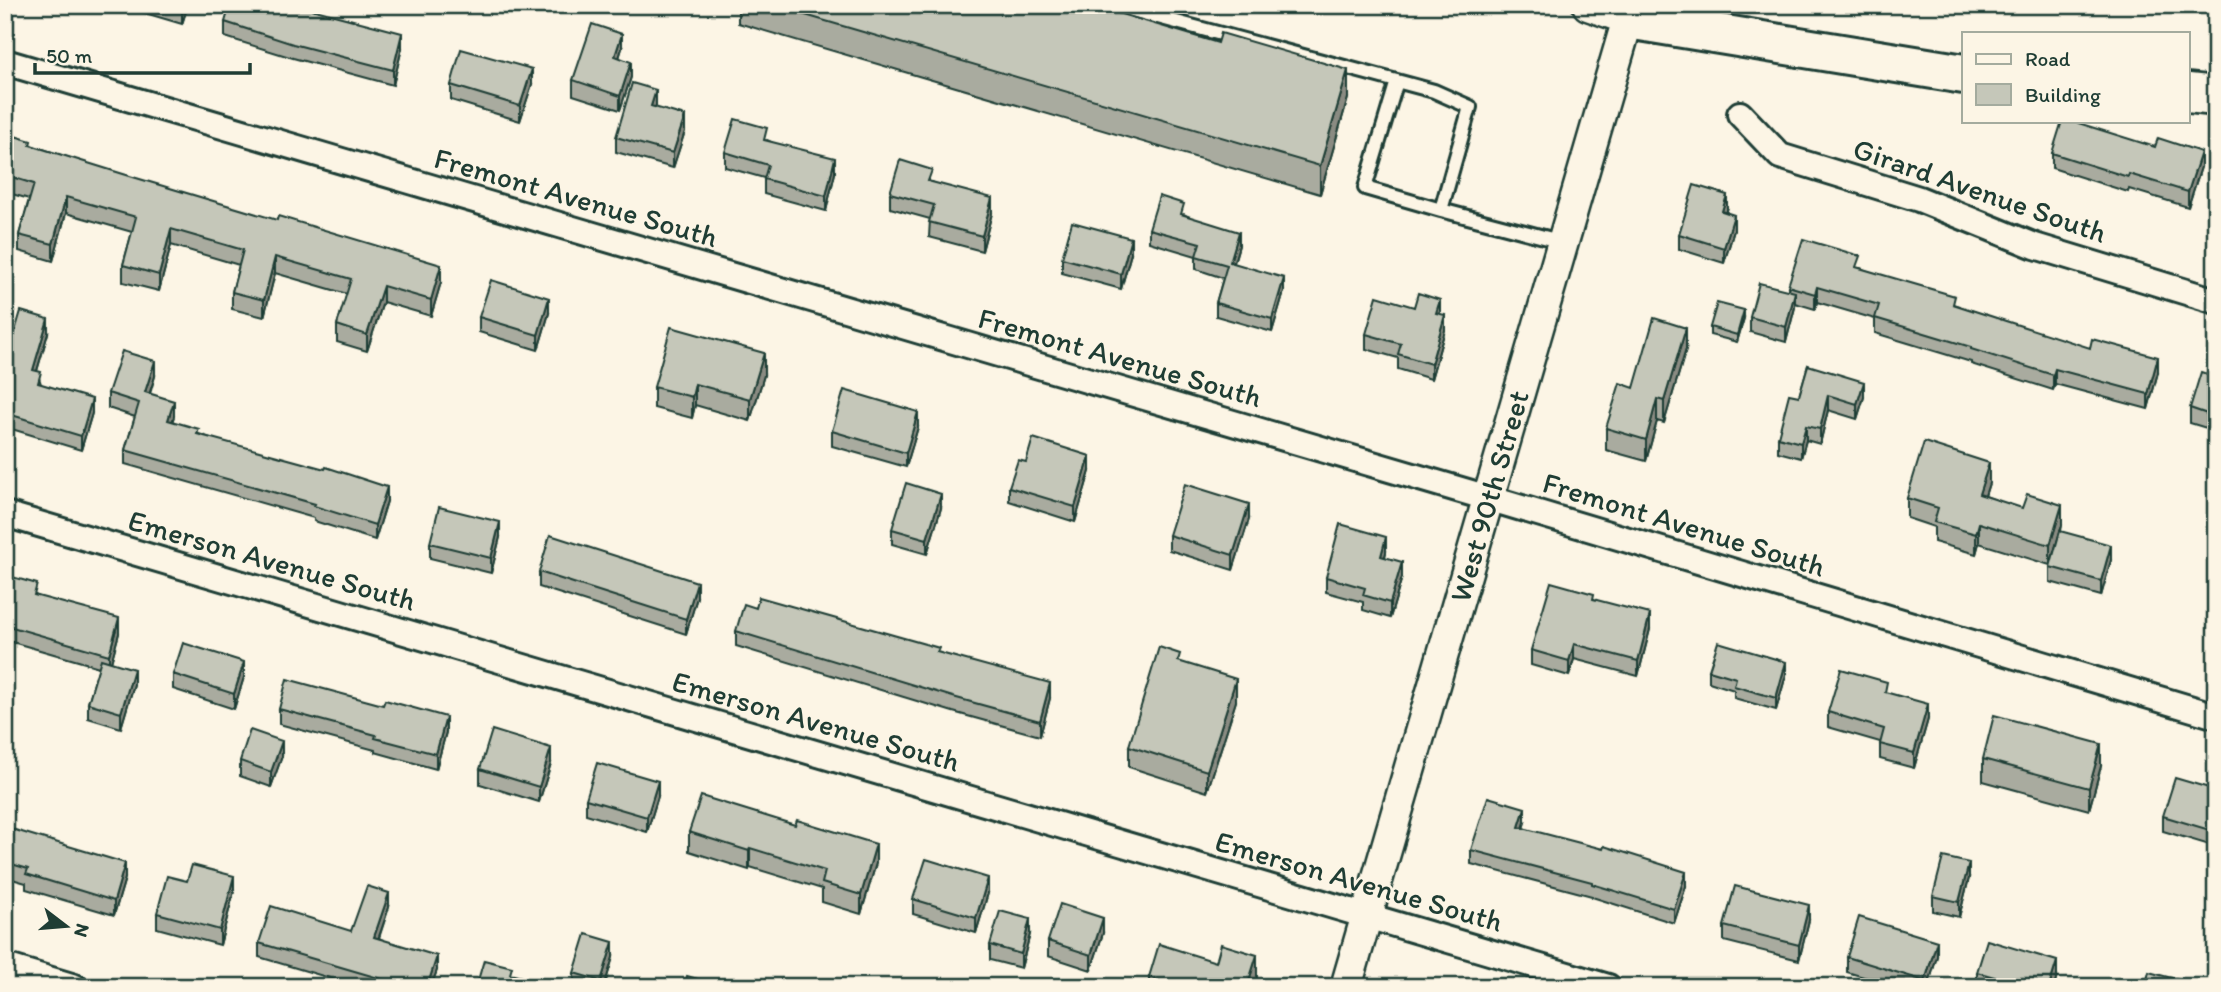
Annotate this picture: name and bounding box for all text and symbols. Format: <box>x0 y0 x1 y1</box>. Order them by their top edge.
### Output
scale bar <box>35 32 250 76</box>
legend <box>1962 32 2190 122</box>
text: 50 m <box>46 43 93 68</box>
text: Road <box>2025 46 2071 71</box>
text: Building <box>2025 82 2101 107</box>
street label: Girard Avenue South <box>1848 129 2112 251</box>
street label: Fremont Avenue South <box>430 139 722 255</box>
street label: Fremont Avenue South <box>974 299 1266 415</box>
street label: West 90th Street <box>1441 386 1537 606</box>
street label: Fremont Avenue South <box>1538 463 1830 585</box>
street label: Emerson Avenue South <box>124 501 420 619</box>
street label: Emerson Avenue South <box>668 662 964 780</box>
street label: Emerson Avenue South <box>1211 822 1507 940</box>
north arrow <box>32 890 102 960</box>
text: N <box>69 921 95 940</box>

